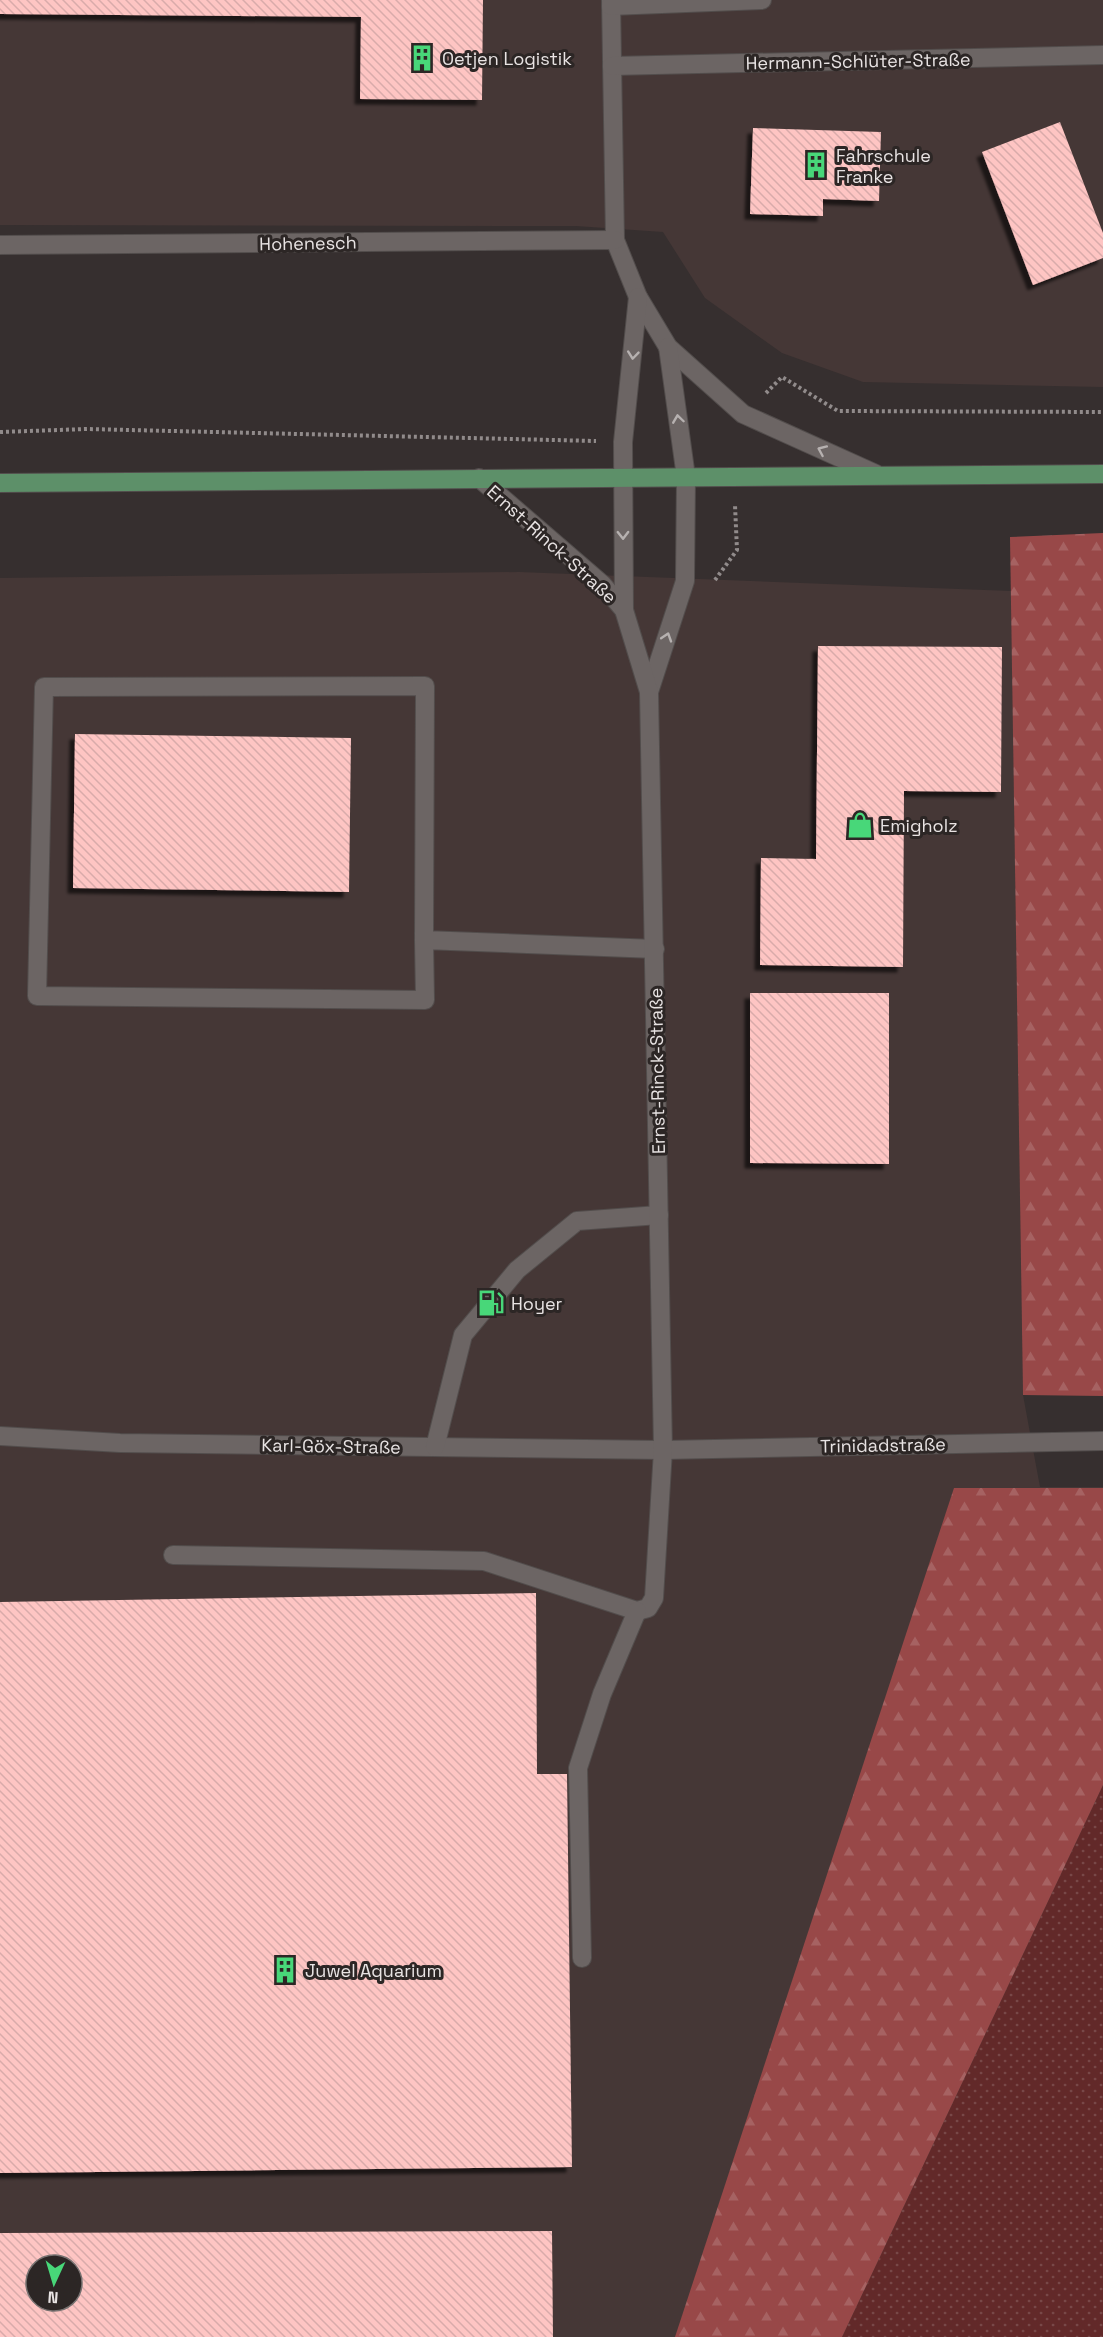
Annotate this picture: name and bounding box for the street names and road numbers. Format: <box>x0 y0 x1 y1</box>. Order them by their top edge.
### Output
street label: Hermann-Schlüter-Straße <box>745 48 971 74</box>
street label: Hohenesch <box>259 231 357 255</box>
street label: Ernst-Rinck-Straße <box>482 480 622 608</box>
street label: Ernst-Rinck-Straße <box>644 988 670 1154</box>
street label: Trinidadstraße <box>820 1432 946 1458</box>
street label: Karl-Göx-Straße <box>261 1433 401 1459</box>

